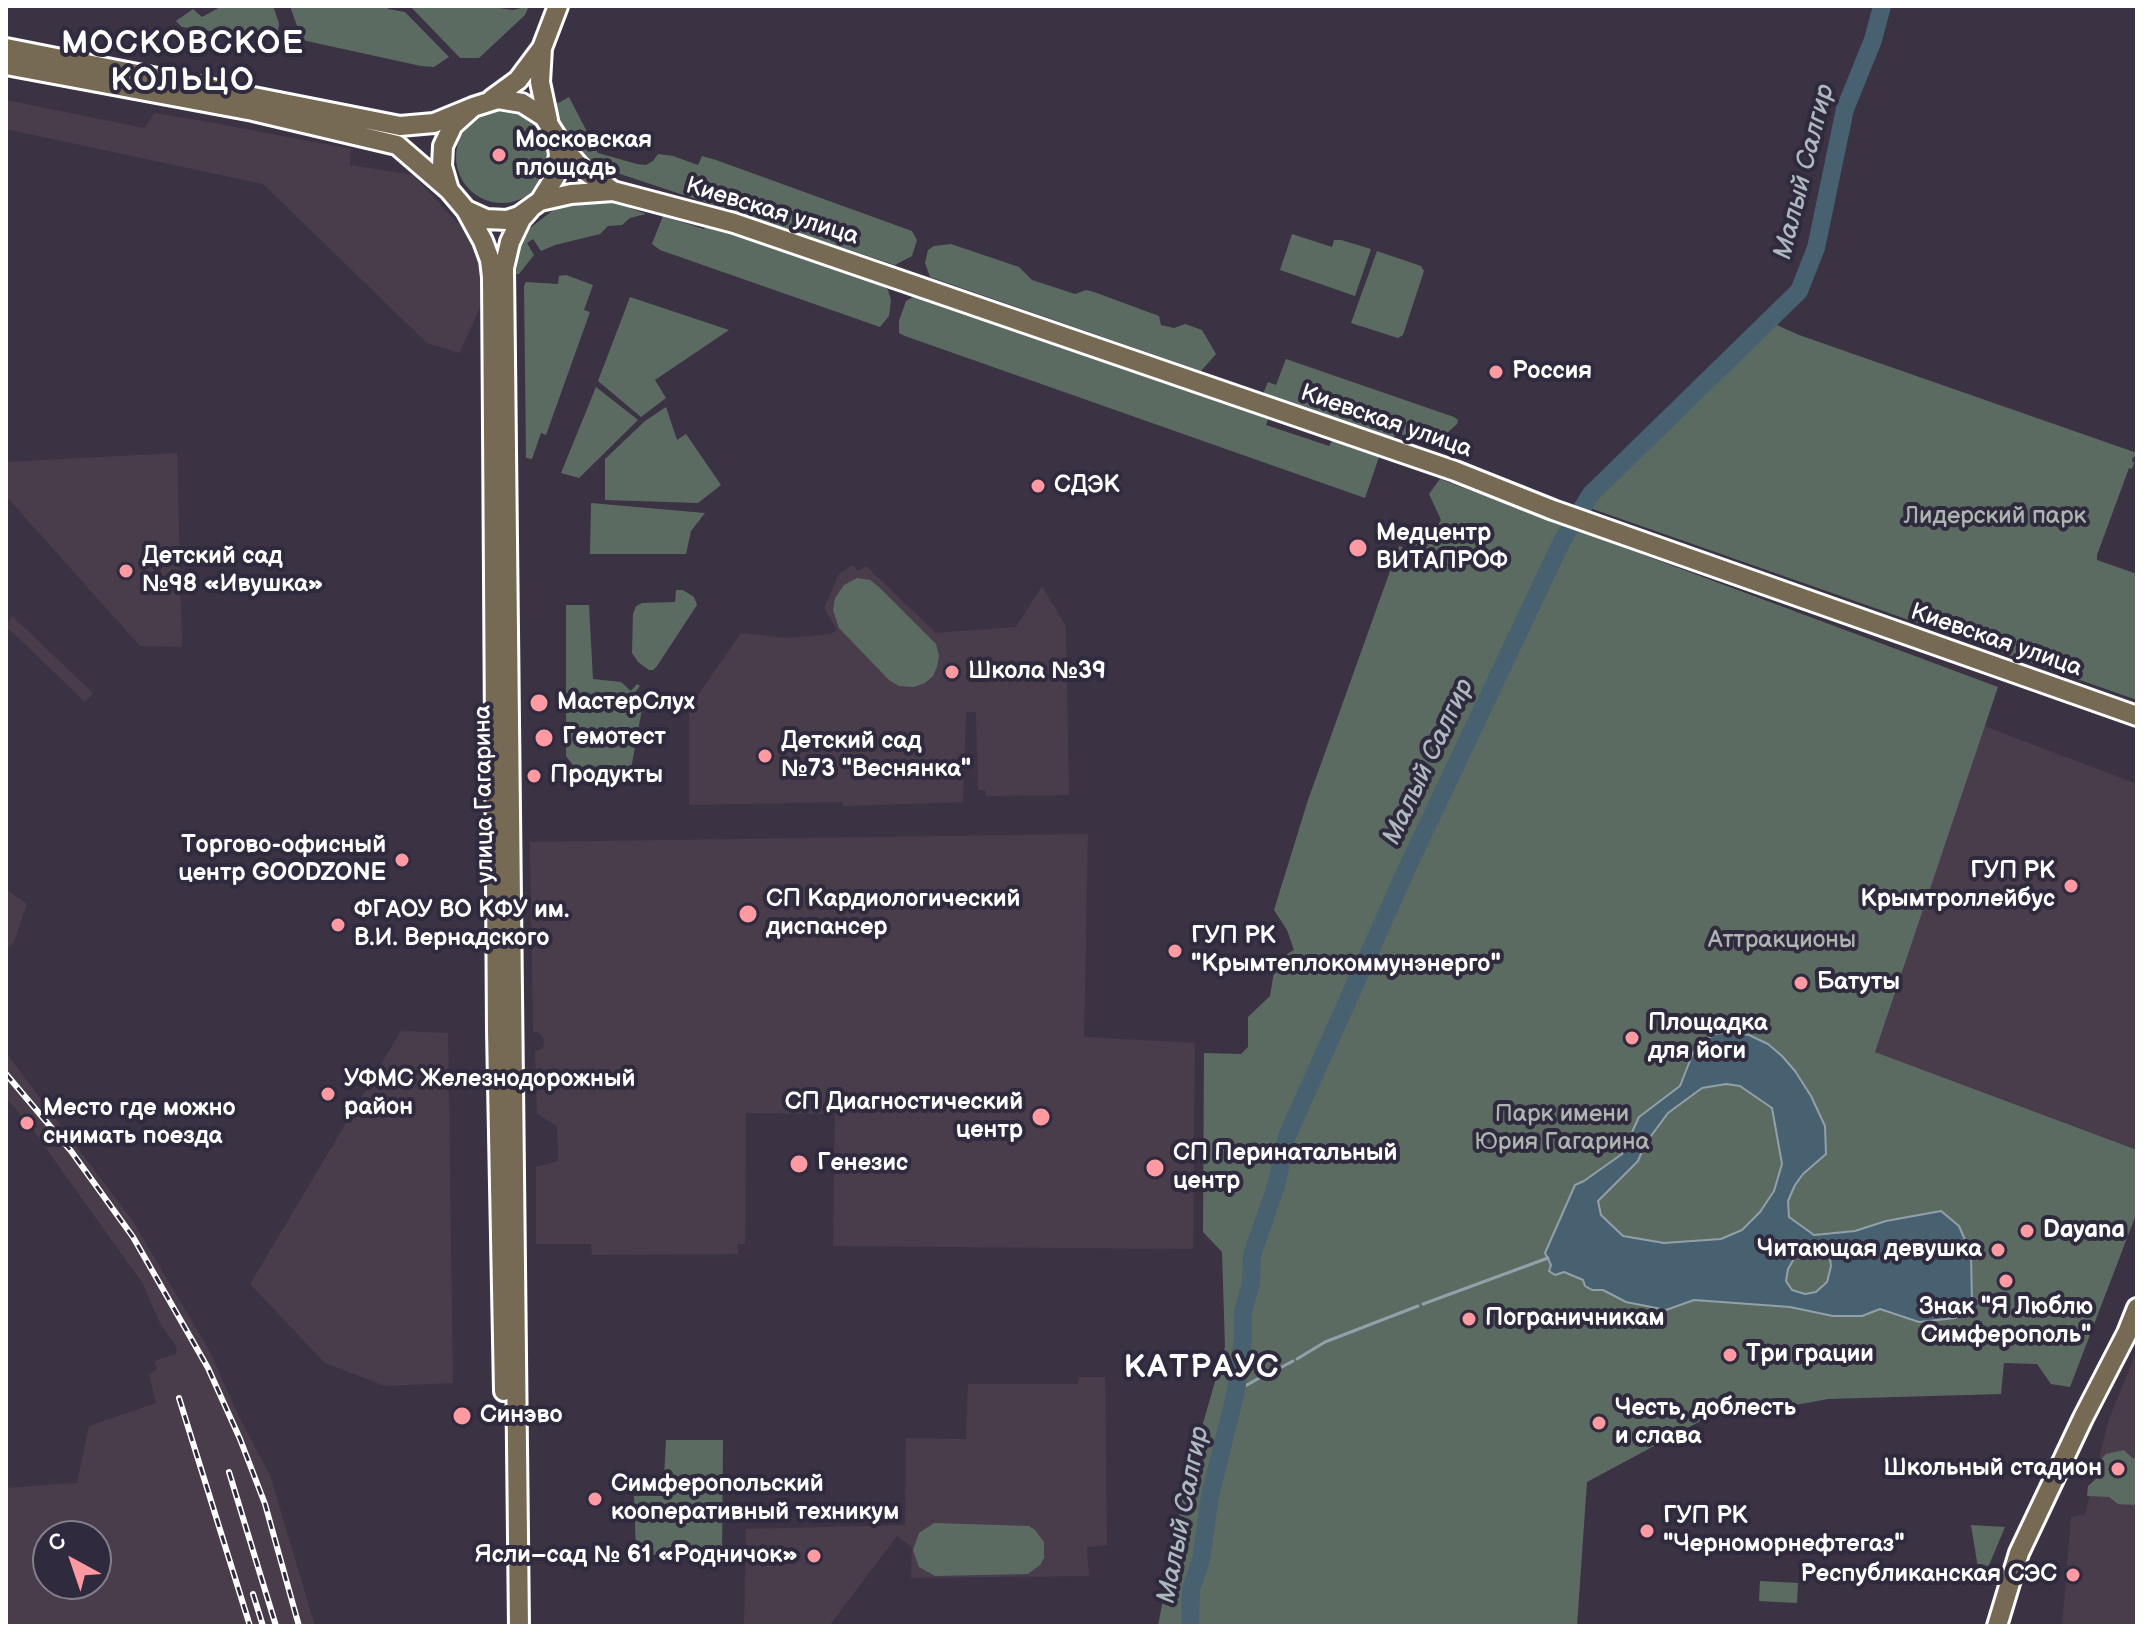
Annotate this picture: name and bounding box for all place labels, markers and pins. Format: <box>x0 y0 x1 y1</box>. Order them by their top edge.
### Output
place label: Московская площадь <box>515 127 652 183</box>
marker: Московская площадь <box>490 146 508 164</box>
place label: Россия <box>1512 358 1592 386</box>
marker: Россия <box>1487 363 1505 381</box>
place label: СДЭК <box>1054 472 1120 500</box>
marker: СДЭК <box>1029 477 1047 495</box>
place label: Медцентр ВИТАПРОФ <box>1376 520 1508 576</box>
marker: Медцентр ВИТАПРОФ <box>1347 537 1369 559</box>
place label: Детский сад №98 «Ивушка» <box>142 543 324 599</box>
marker: Детский сад №98 «Ивушка» <box>117 562 135 580</box>
place label: Школа №39 <box>968 658 1106 686</box>
marker: Школа №39 <box>943 663 961 681</box>
place label: МастерСлух <box>557 689 695 717</box>
marker: МастерСлух <box>528 692 550 714</box>
place label: Гемотест <box>562 724 666 752</box>
marker: Гемотест <box>533 727 555 749</box>
place label: Детский сад №73 "Веснянка" <box>781 728 971 784</box>
marker: Детский сад №73 "Веснянка" <box>756 747 774 765</box>
place label: Продукты <box>550 762 663 790</box>
marker: Продукты <box>525 767 543 785</box>
place label: Торгово-офисный центр GOODZONE <box>178 832 386 888</box>
marker: Торгово-офисный центр GOODZONE <box>393 851 411 869</box>
place label: ГУП РК Крымтроллейбус <box>1861 858 2055 914</box>
marker: ГУП РК Крымтроллейбус <box>2062 877 2080 895</box>
place label: СП Кардиологический диспансер <box>766 886 1020 942</box>
place label: ФГАОУ ВО КФУ им. В.И. Вернадского <box>354 897 569 953</box>
marker: СП Кардиологический диспансер <box>737 903 759 925</box>
marker: ФГАОУ ВО КФУ им. В.И. Вернадского <box>329 916 347 934</box>
place label: ГУП РК "Крымтеплокоммунэнерго" <box>1191 923 1501 979</box>
marker: ГУП РК "Крымтеплокоммунэнерго" <box>1166 942 1184 960</box>
place label: Батуты <box>1817 969 1900 997</box>
marker: Батуты <box>1792 974 1810 992</box>
place label: Площадка для йоги <box>1648 1010 1768 1066</box>
marker: Площадка для йоги <box>1623 1029 1641 1047</box>
place label: УФМС Железнодорожный район <box>344 1066 635 1122</box>
marker: УФМС Железнодорожный район <box>319 1085 337 1103</box>
place label: СП Диагностический центр <box>785 1089 1023 1145</box>
place label: Место где можно снимать поезда <box>43 1095 236 1151</box>
marker: СП Диагностический центр <box>1030 1106 1052 1128</box>
marker: Место где можно снимать поезда <box>18 1114 36 1132</box>
place label: СП Перинатальный центр <box>1173 1140 1397 1196</box>
place label: Генезис <box>817 1150 908 1178</box>
marker: Генезис <box>788 1153 810 1175</box>
marker: СП Перинатальный центр <box>1144 1157 1166 1179</box>
place label: Dayana <box>2043 1217 2125 1245</box>
marker: Dayana <box>2018 1222 2036 1240</box>
place label: Читающая девушка <box>1757 1236 1982 1264</box>
marker: Читающая девушка <box>1989 1241 2007 1259</box>
marker: Знак "Я Люблю Симферополь" <box>1997 1272 2015 1290</box>
place label: Знак "Я Люблю Симферополь" <box>1919 1294 2093 1350</box>
place label: Пограничникам <box>1485 1305 1665 1333</box>
marker: Пограничникам <box>1460 1310 1478 1328</box>
place label: Три грации <box>1746 1341 1874 1369</box>
marker: Три грации <box>1721 1346 1739 1364</box>
place label: Честь, доблесть и слава <box>1615 1395 1796 1451</box>
place label: Синэво <box>480 1402 563 1430</box>
marker: Синэво <box>451 1405 473 1427</box>
marker: Честь, доблесть и слава <box>1590 1414 1608 1432</box>
place label: Школьный стадион <box>1883 1455 2102 1483</box>
marker: Школьный стадион <box>2109 1460 2127 1478</box>
place label: Симферопольский кооперативный техникум <box>611 1471 899 1527</box>
marker: Симферопольский кооперативный техникум <box>586 1490 604 1508</box>
place label: ГУП РК "Черноморнефтегаз" <box>1663 1503 1905 1559</box>
marker: ГУП РК "Черноморнефтегаз" <box>1638 1522 1656 1540</box>
place label: Ясли–сад № 61 «Родничок» <box>474 1542 798 1570</box>
marker: Ясли–сад № 61 «Родничок» <box>805 1547 823 1565</box>
place label: Республиканская СЭС <box>1801 1561 2057 1589</box>
marker: Республиканская СЭС <box>2064 1566 2082 1584</box>

